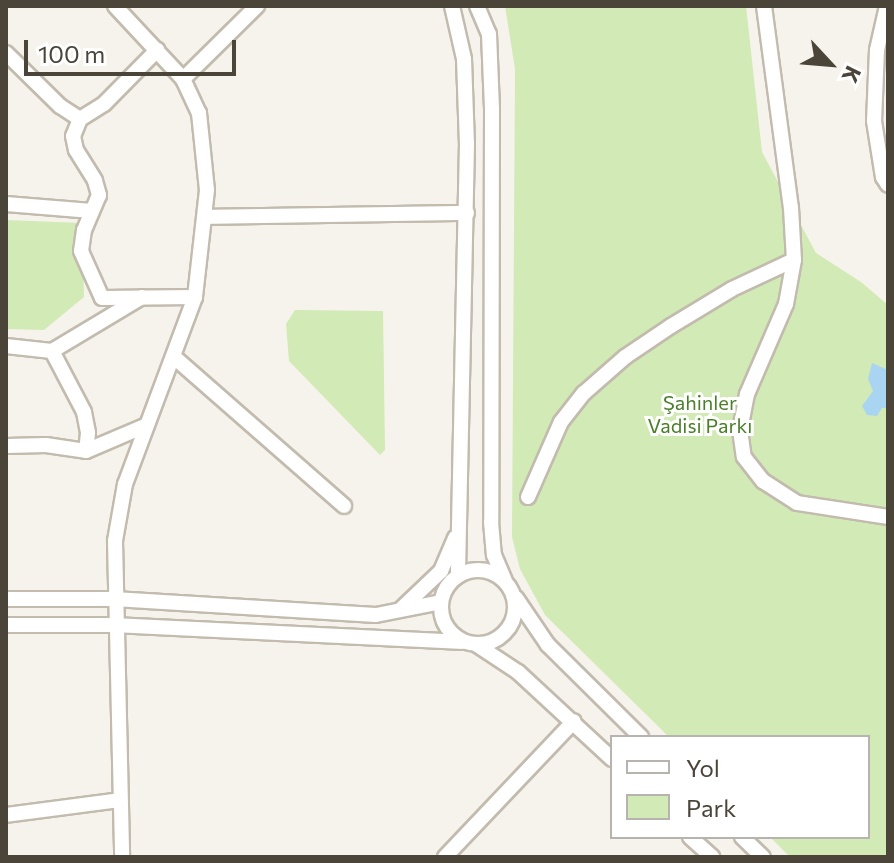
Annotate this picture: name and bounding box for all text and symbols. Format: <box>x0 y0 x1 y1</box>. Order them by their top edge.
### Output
scale bar <box>28 24 240 74</box>
north arrow <box>790 24 870 104</box>
text: 100 m <box>38 39 105 68</box>
text: K <box>837 62 868 88</box>
park label: Şahinler Vadisi Parkı <box>648 391 752 438</box>
legend <box>610 735 870 839</box>
text: Yol <box>686 753 720 782</box>
text: Park <box>686 793 736 822</box>

